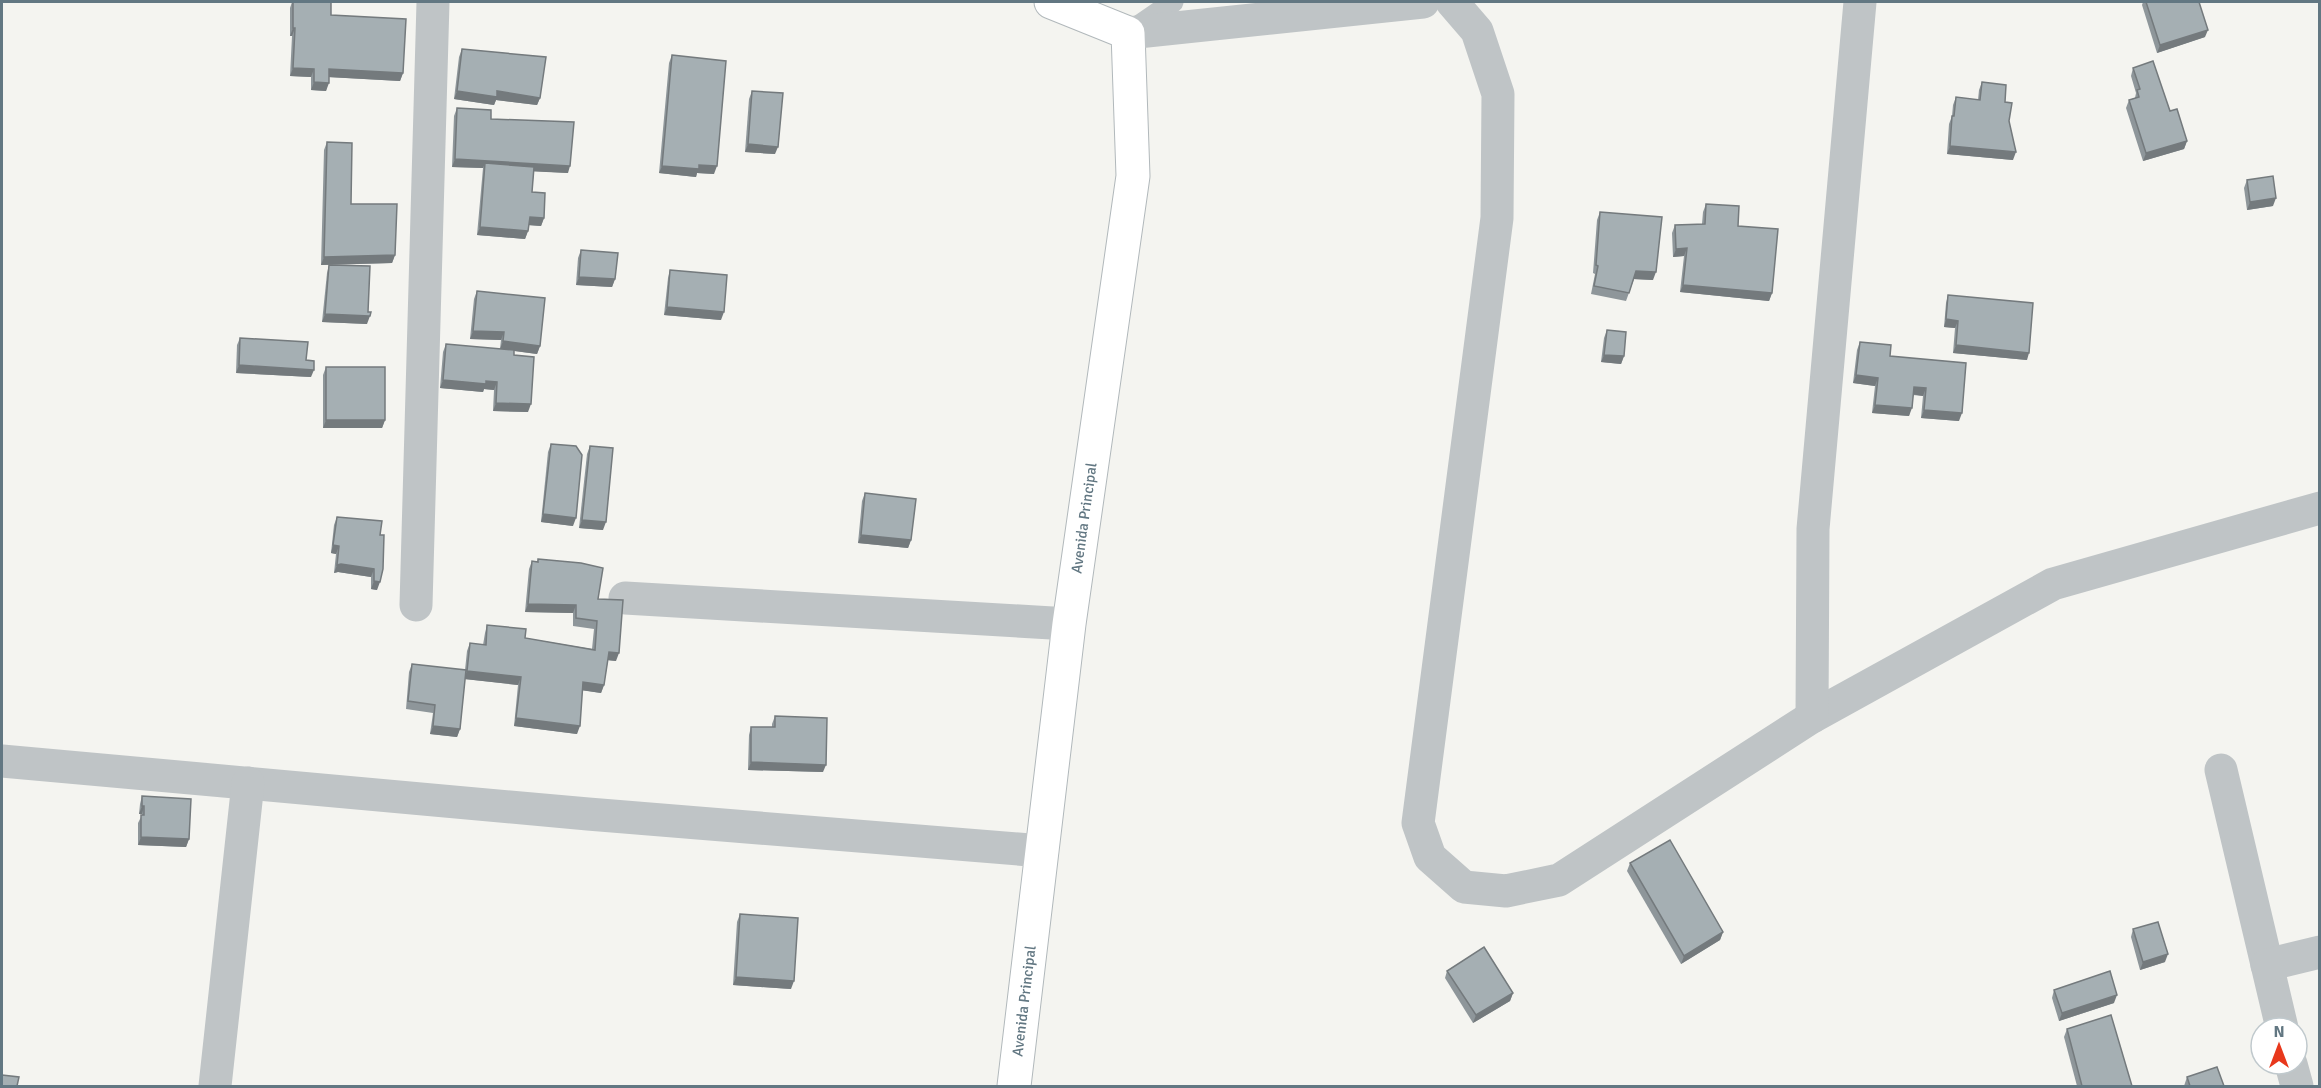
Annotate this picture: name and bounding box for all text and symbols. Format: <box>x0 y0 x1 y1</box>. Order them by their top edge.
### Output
street label: Avenida Principal <box>1067 461 1101 575</box>
street label: Avenida Principal <box>1008 944 1040 1058</box>
north arrow <box>2249 1016 2309 1076</box>
text: N <box>2273 1022 2285 1042</box>

